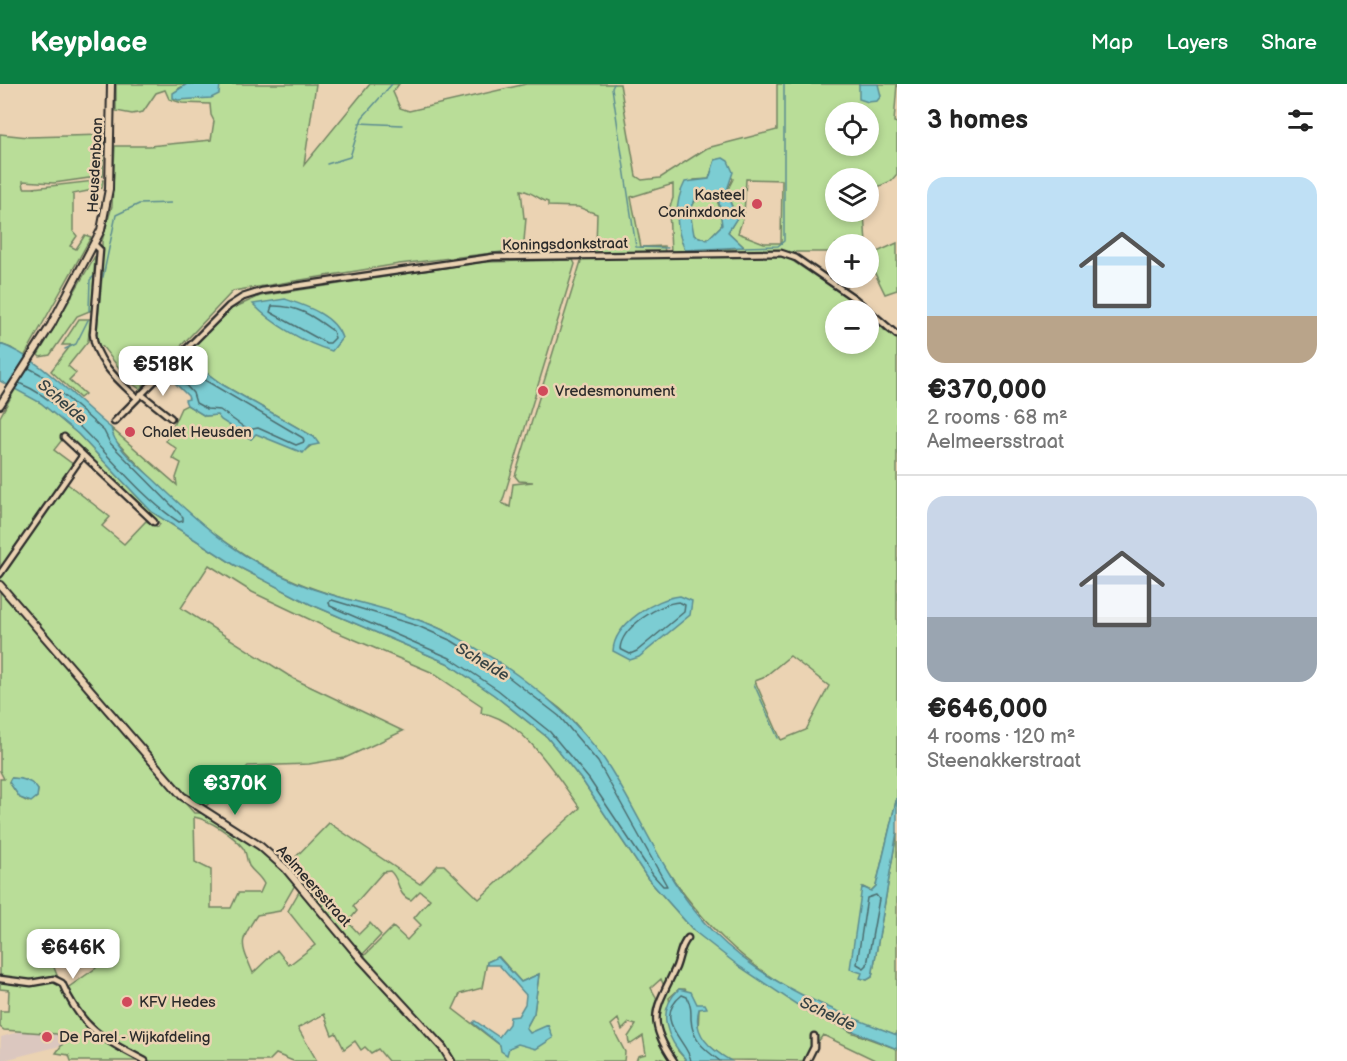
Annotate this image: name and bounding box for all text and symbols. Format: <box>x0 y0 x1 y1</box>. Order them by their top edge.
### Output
text: Keyplace <box>30 26 147 59</box>
text: Map <box>1091 30 1133 55</box>
text: Layers <box>1166 30 1228 55</box>
text: Share <box>1261 30 1317 55</box>
map controls <box>825 102 879 354</box>
button: locate <box>825 102 879 156</box>
icon: filters <box>1284 104 1317 137</box>
text: 3 homes <box>927 105 1028 136</box>
street label: Heusdenbaan <box>84 117 107 213</box>
button: layers <box>825 168 879 222</box>
place label: Kasteel Coninxdonck <box>658 186 746 222</box>
marker: Kasteel Coninxdonck <box>750 197 764 211</box>
icon: home <box>1068 216 1176 324</box>
street label: Koningsdonkstraat <box>502 234 629 255</box>
button: + <box>825 234 879 288</box>
button: − <box>825 300 879 354</box>
pin: €518K <box>121 346 205 397</box>
text: €518K <box>133 353 193 377</box>
text: €370,000 <box>927 375 1047 406</box>
water label: Schelde <box>33 376 91 429</box>
place label: Vredesmonument <box>555 382 676 401</box>
marker: Vredesmonument <box>536 384 550 398</box>
text: 2 rooms · 68 m² <box>927 406 1068 430</box>
place label: Chalet Heusden <box>142 423 252 442</box>
marker: Chalet Heusden <box>123 425 137 439</box>
text: Aelmeersstraat <box>927 430 1064 454</box>
icon: home <box>1068 535 1176 643</box>
water label: Schelde <box>452 639 512 686</box>
text: €646,000 <box>927 694 1048 725</box>
text: 4 rooms · 120 m² <box>927 725 1076 749</box>
text: Steenakkerstraat <box>927 749 1081 773</box>
pin: €370K <box>193 765 277 816</box>
text: €370K <box>203 772 267 796</box>
street label: Aelmeersstraat <box>272 842 355 931</box>
pin: €646K <box>31 929 115 980</box>
text: €646K <box>41 936 105 960</box>
place label: KFV Hedes <box>139 993 216 1012</box>
water label: Schelde <box>797 993 858 1035</box>
marker: KFV Hedes <box>120 995 134 1009</box>
place label: De Parel - Wijkafdeling <box>59 1028 210 1047</box>
marker: De Parel - Wijkafdeling <box>40 1030 54 1044</box>

